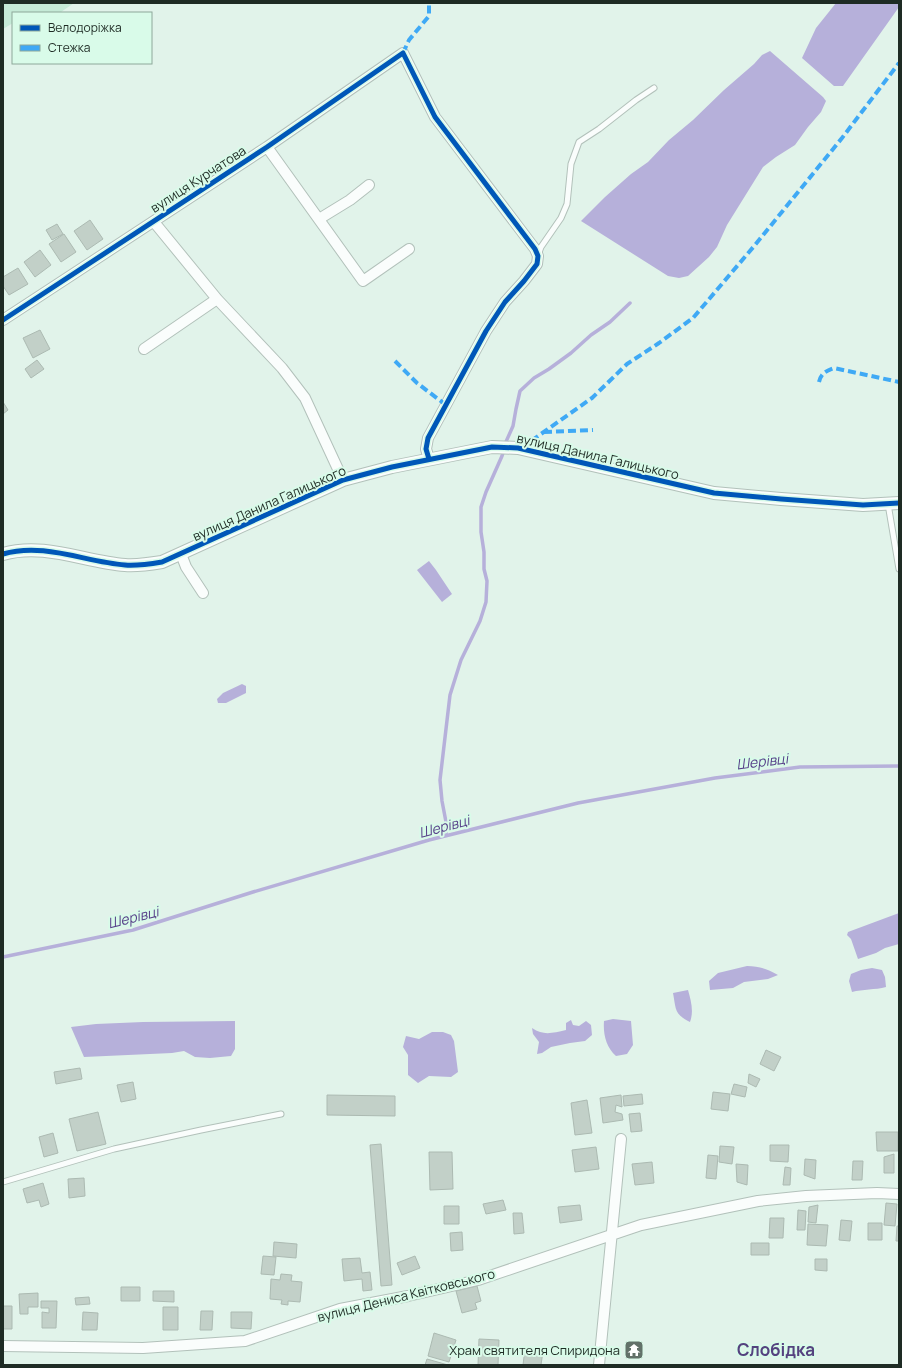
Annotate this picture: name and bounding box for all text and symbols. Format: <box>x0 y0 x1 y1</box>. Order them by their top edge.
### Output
legend <box>12 12 152 64</box>
text: Велодоріжка <box>48 19 122 36</box>
text: Стежка <box>48 39 90 56</box>
street label: вулиця Курчатова <box>147 141 249 217</box>
street label: вулиця Данила Галицького <box>515 429 681 484</box>
street label: вулиця Данила Галицького <box>189 461 349 545</box>
water label: Шерівці <box>735 748 791 774</box>
water label: Шерівці <box>417 810 473 842</box>
water label: Шерівці <box>106 901 162 932</box>
street label: вулиця Дениса Квітковського <box>315 1264 497 1326</box>
district label: Слобідка <box>737 1338 815 1361</box>
temple icon: Храм святителя Спиридона <box>623 1339 645 1361</box>
place label: Храм святителя Спиридона <box>449 1341 620 1359</box>

